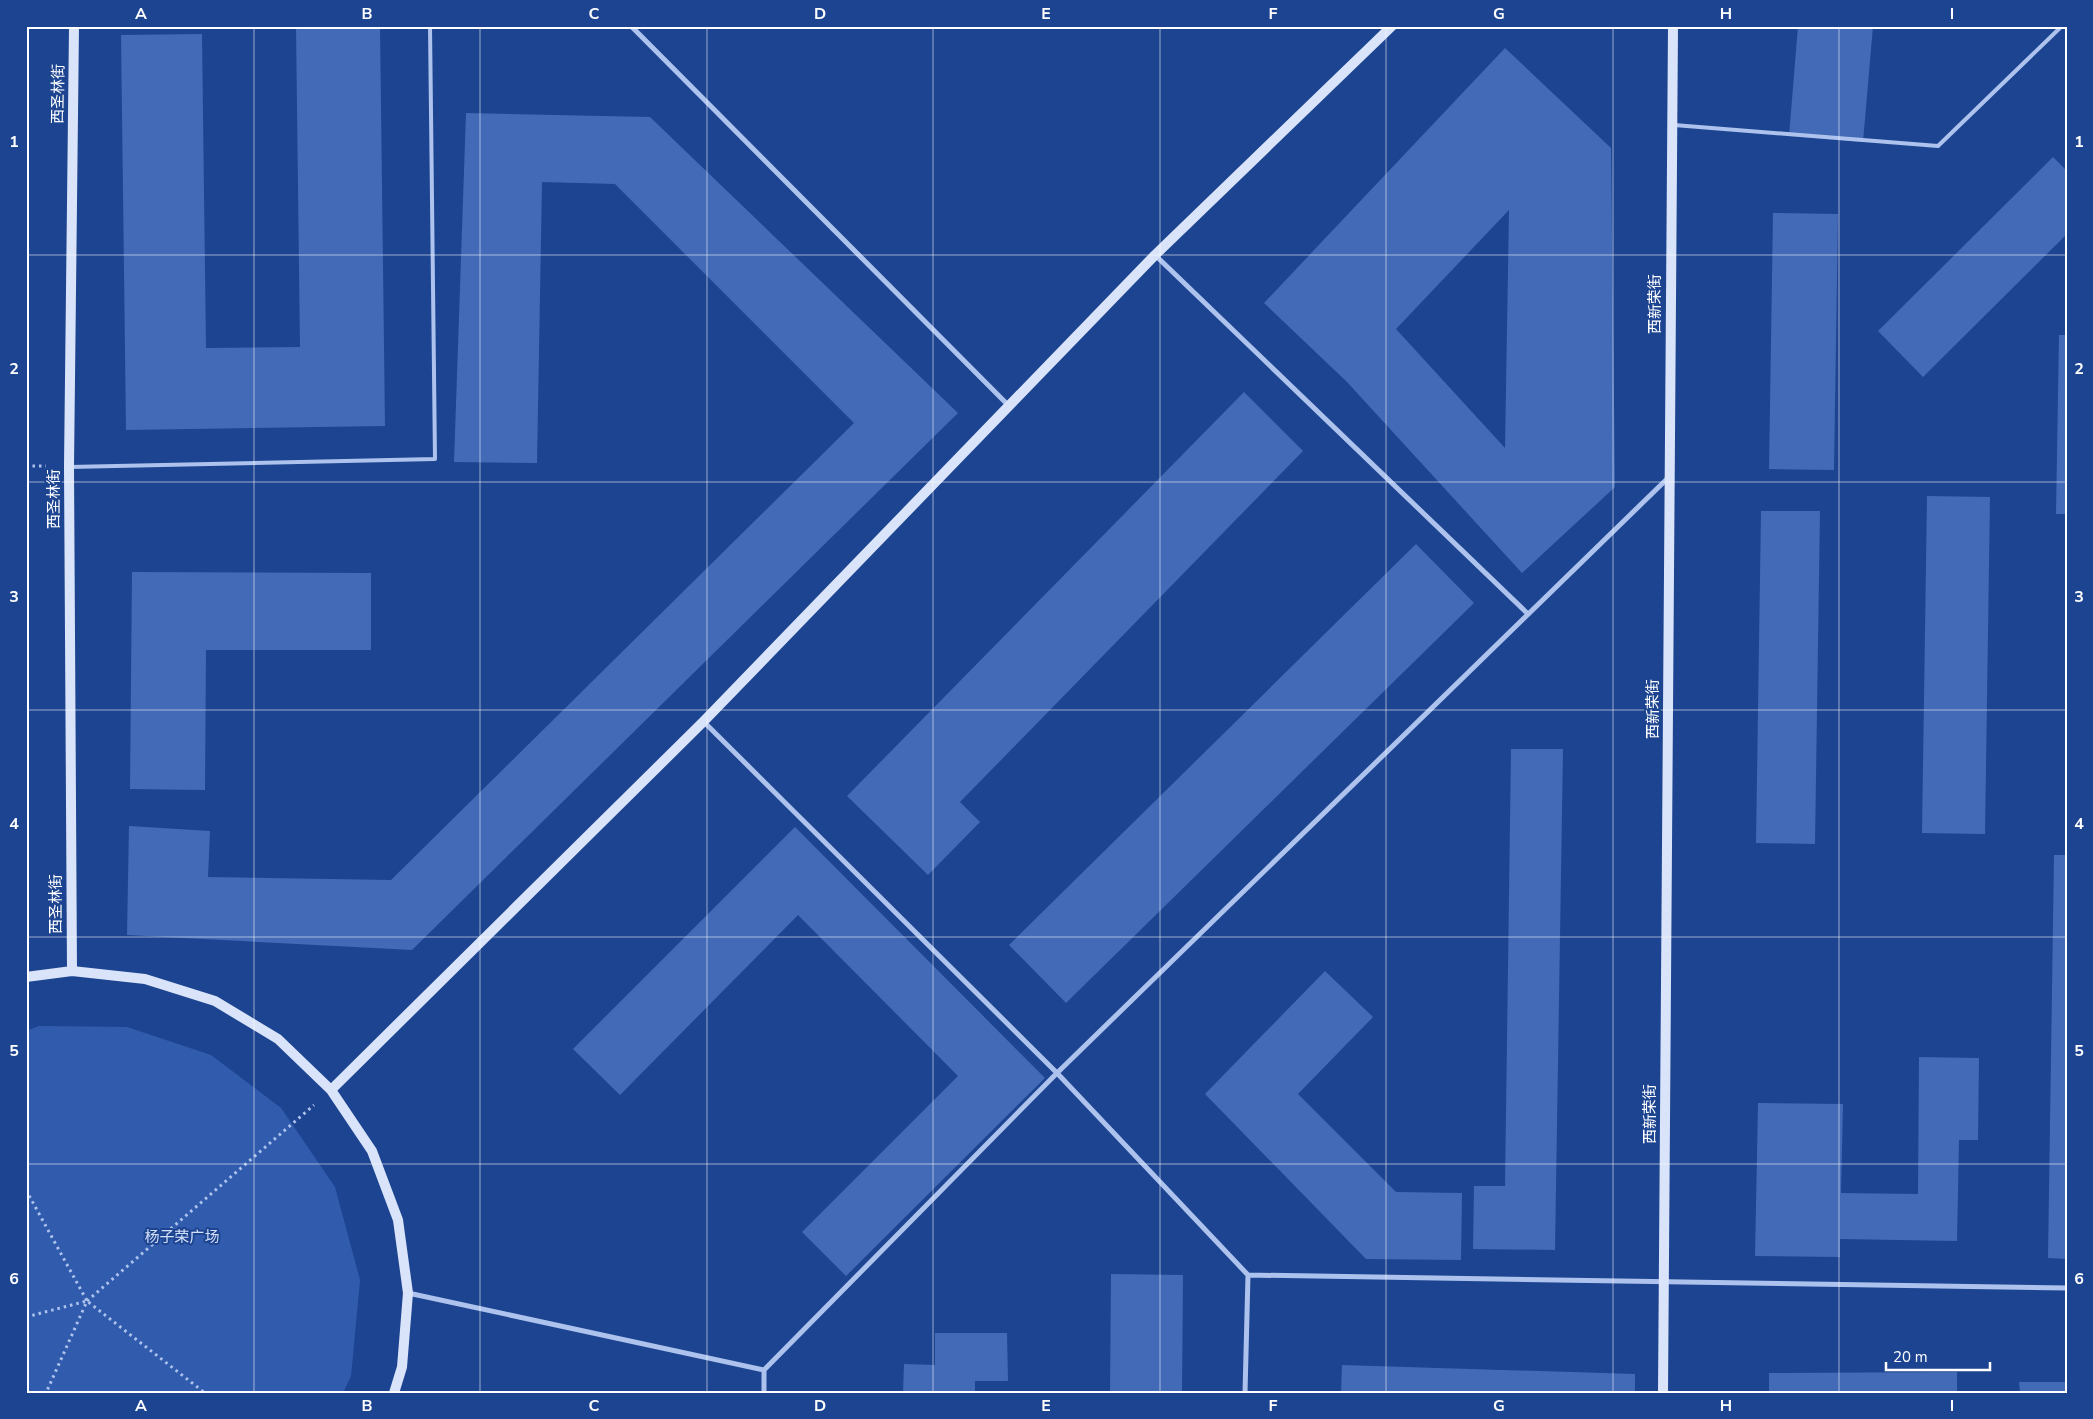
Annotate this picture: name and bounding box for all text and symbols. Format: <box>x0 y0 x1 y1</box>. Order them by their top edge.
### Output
text: A <box>135 3 147 25</box>
text: B <box>361 3 373 25</box>
text: C <box>589 3 600 25</box>
text: D <box>814 3 826 25</box>
text: E <box>1041 3 1051 25</box>
text: F <box>1269 3 1278 25</box>
text: G <box>1493 3 1505 25</box>
text: H <box>1720 3 1732 25</box>
text: I <box>1950 3 1954 25</box>
street label: 西圣林街 <box>47 64 69 124</box>
text: 1 <box>9 131 19 153</box>
text: 1 <box>2074 131 2084 153</box>
street label: 西新荣街 <box>1645 274 1665 334</box>
text: 2 <box>9 358 19 380</box>
text: 2 <box>2074 358 2084 380</box>
street label: 西圣林街 <box>44 469 64 529</box>
text: 3 <box>9 586 19 608</box>
text: 3 <box>2074 586 2084 608</box>
street label: 西新荣街 <box>1643 679 1663 739</box>
text: 4 <box>9 813 19 835</box>
text: 4 <box>2074 813 2084 835</box>
street label: 西圣林街 <box>46 874 66 934</box>
text: 5 <box>9 1040 19 1062</box>
text: 5 <box>2074 1040 2084 1062</box>
street label: 西新荣街 <box>1640 1084 1660 1144</box>
park label: 杨子荣广场 <box>144 1227 220 1247</box>
text: 6 <box>9 1268 19 1290</box>
text: 6 <box>2074 1268 2084 1290</box>
scale bar <box>1886 1339 1989 1371</box>
text: 20 m <box>1893 1347 1928 1367</box>
text: A <box>135 1395 147 1417</box>
text: B <box>361 1395 373 1417</box>
text: C <box>589 1395 600 1417</box>
text: D <box>814 1395 826 1417</box>
text: E <box>1041 1395 1051 1417</box>
text: F <box>1269 1395 1278 1417</box>
text: G <box>1493 1395 1505 1417</box>
text: H <box>1720 1395 1732 1417</box>
text: I <box>1950 1395 1954 1417</box>

